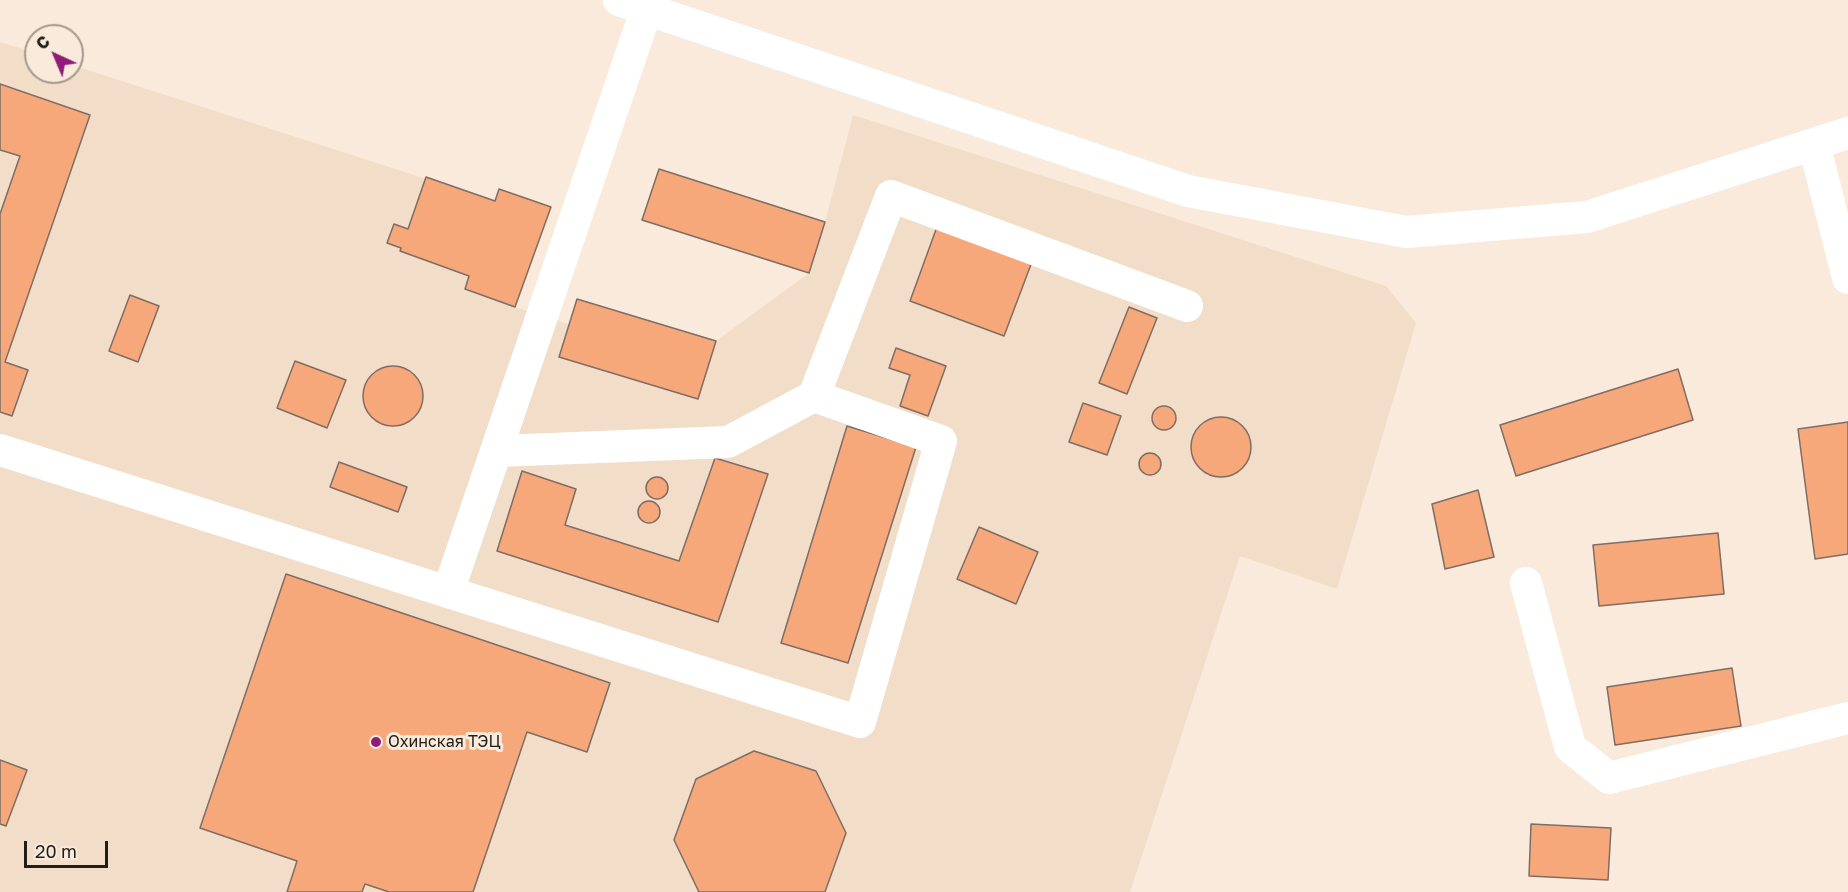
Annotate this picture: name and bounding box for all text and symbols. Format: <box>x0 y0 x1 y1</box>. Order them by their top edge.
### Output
north arrow <box>24 24 84 84</box>
text: С <box>32 31 54 54</box>
place label: Охинская ТЭЦ <box>388 732 501 752</box>
marker: Охинская ТЭЦ <box>369 735 383 749</box>
scale bar <box>27 829 111 867</box>
text: 20 m <box>35 840 77 862</box>

